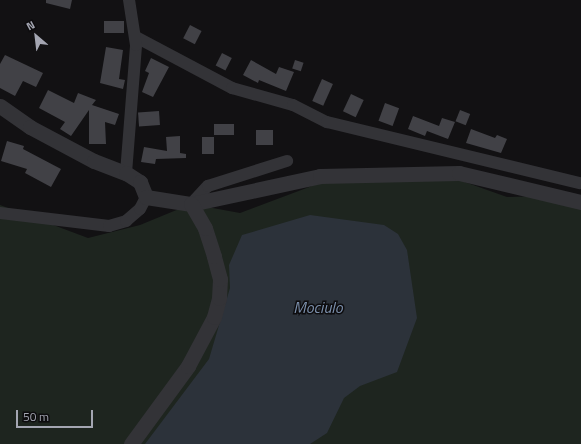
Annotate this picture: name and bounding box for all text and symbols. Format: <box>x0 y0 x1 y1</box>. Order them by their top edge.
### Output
north arrow <box>16 16 56 56</box>
text: N <box>23 17 37 34</box>
water label: Mociulo <box>293 297 343 317</box>
scale bar <box>18 402 95 428</box>
text: 50 m <box>23 407 49 426</box>

